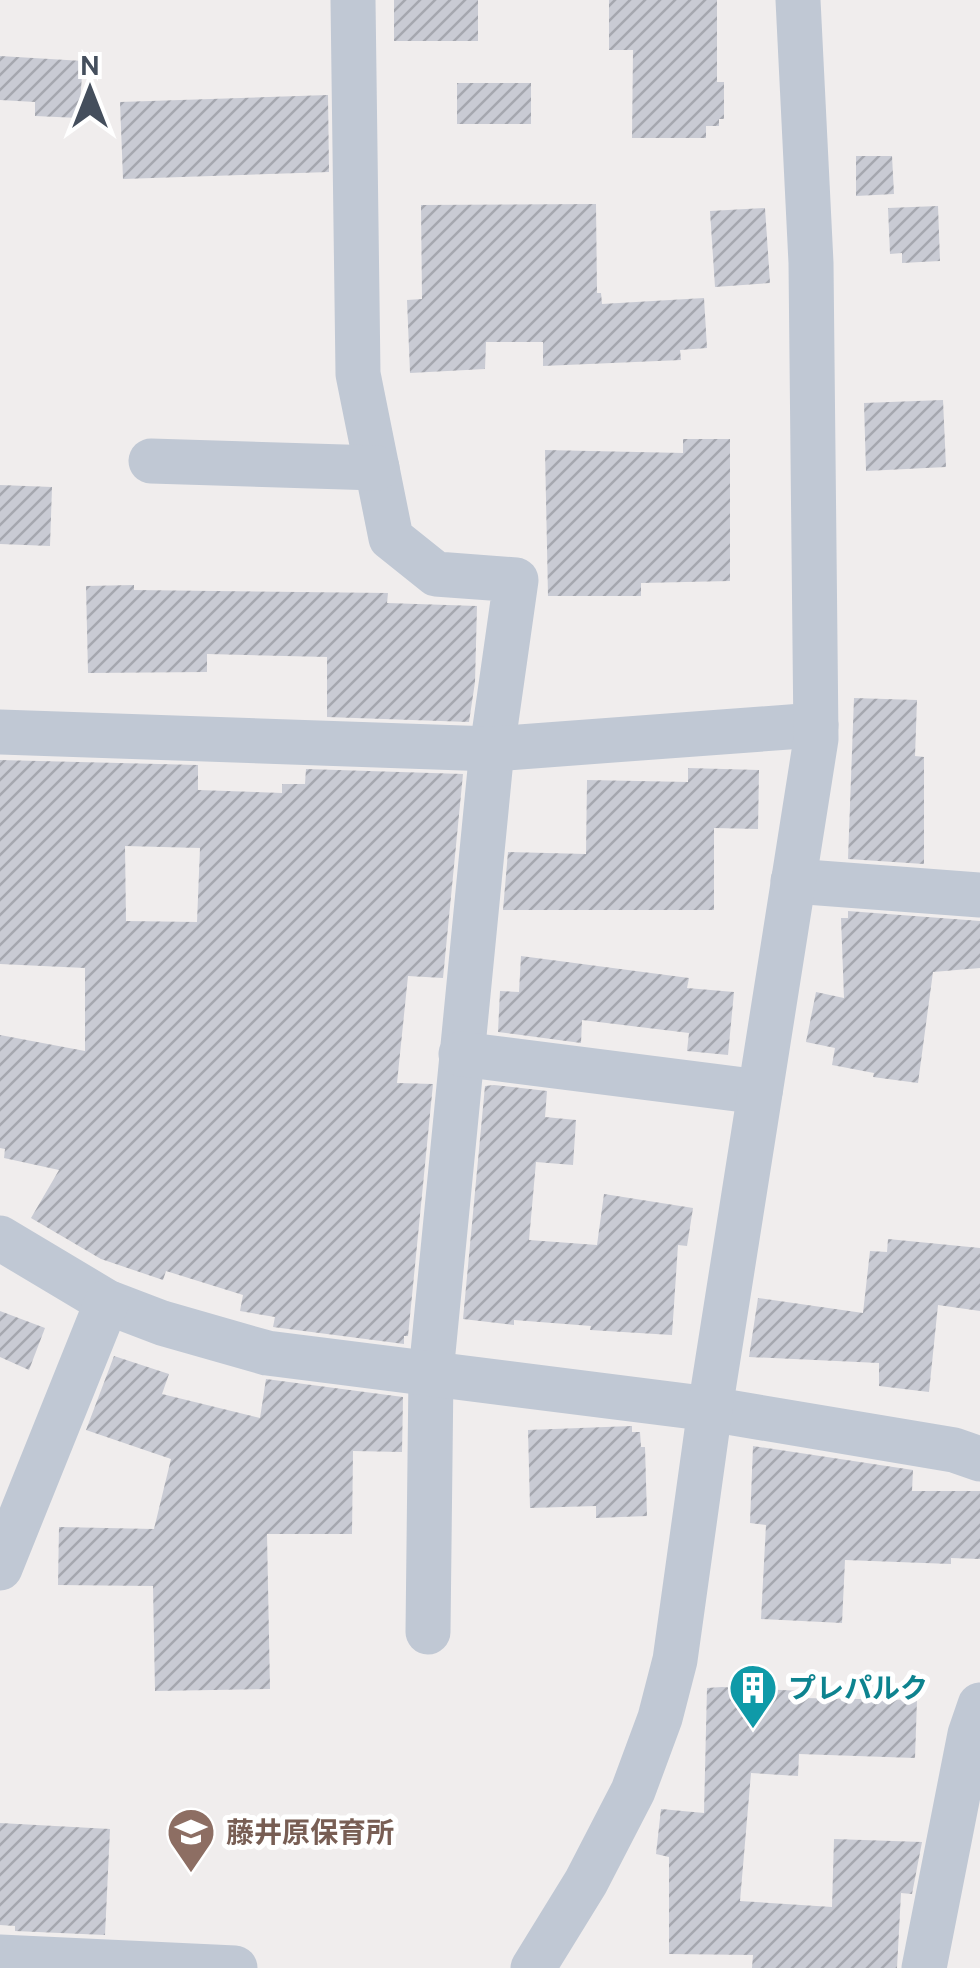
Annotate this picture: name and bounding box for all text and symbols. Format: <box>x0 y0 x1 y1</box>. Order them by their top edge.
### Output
north arrow <box>40 40 140 140</box>
text: N <box>80 48 100 82</box>
building icon: プレパルク <box>727 1662 779 1730</box>
place label: プレパルク <box>788 1671 928 1705</box>
school or university icon: 藤井原保育所 <box>165 1806 217 1874</box>
place label: 藤井原保育所 <box>226 1815 394 1849</box>

